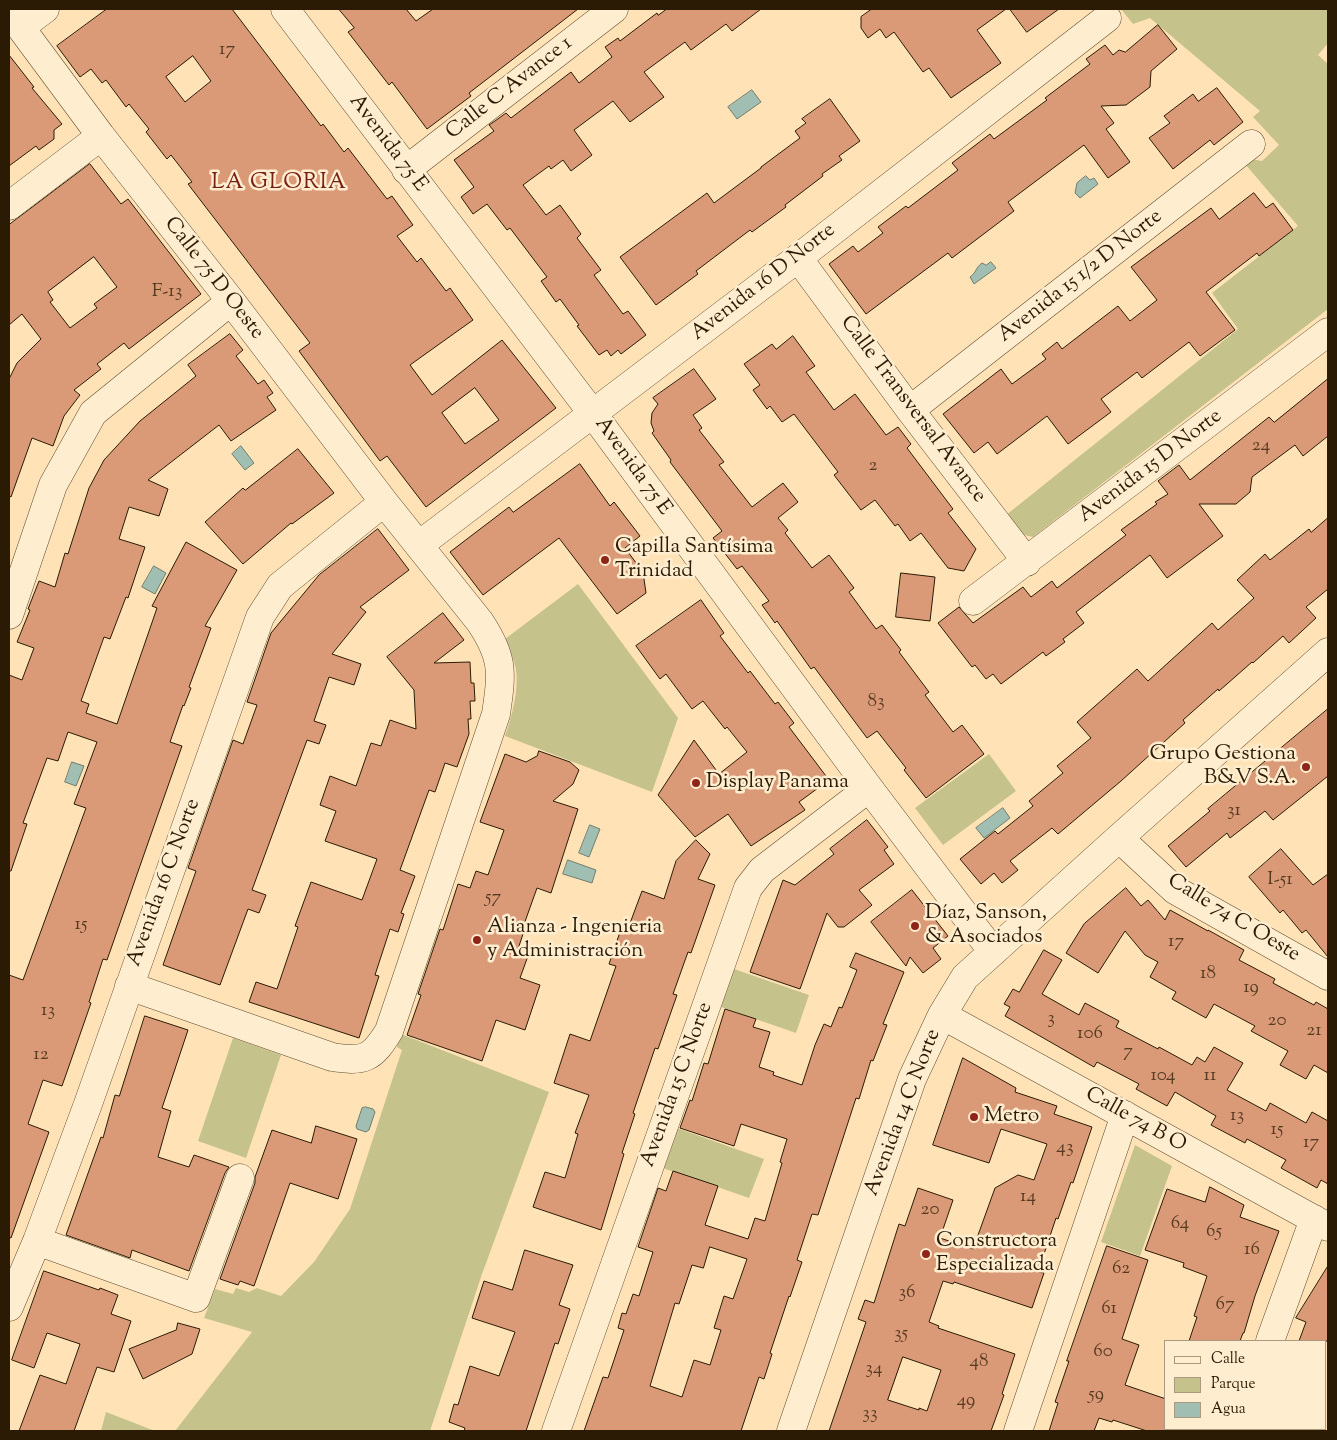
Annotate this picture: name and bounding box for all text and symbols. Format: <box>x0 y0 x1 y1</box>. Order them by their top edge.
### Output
street label: Calle C Avance 1 <box>442 32 578 146</box>
house number: 17 <box>219 40 235 62</box>
street label: Avenida 75 E <box>342 90 432 198</box>
district label: LA GLORIA <box>210 171 348 197</box>
street label: Avenida 15 1/2 D Norte <box>994 205 1168 349</box>
street label: Calle 75 D Oeste <box>157 213 269 345</box>
street label: Avenida 16 D Norte <box>687 219 841 347</box>
house number: F-13 <box>152 282 182 304</box>
street label: Calle Transversal Avance <box>833 312 991 508</box>
street label: Avenida 15 D Norte <box>1074 405 1228 529</box>
street label: Avenida 75 E <box>588 413 676 521</box>
house number: 24 <box>1252 436 1270 458</box>
house number: 2 <box>869 456 877 478</box>
place label: Capilla Santísima Trinidad <box>615 535 773 585</box>
marker: Capilla Santísima Trinidad <box>599 554 611 566</box>
house number: 83 <box>867 692 885 714</box>
place label: Grupo Gestiona B&V S.A. <box>1149 742 1296 792</box>
marker: Grupo Gestiona B&V S.A. <box>1300 761 1312 773</box>
place label: Display Panama <box>706 770 849 796</box>
marker: Display Panama <box>690 777 702 789</box>
street label: Avenida 16 C Norte <box>123 796 207 970</box>
house number: 31 <box>1227 801 1241 823</box>
street label: Calle 74 C Oeste <box>1162 869 1304 969</box>
house number: I-51 <box>1267 870 1293 892</box>
house number: 57 <box>485 888 501 910</box>
place label: Díaz, Sanson, & Asociados <box>925 901 1047 951</box>
house number: 15 <box>75 915 87 937</box>
place label: Alianza - Ingenieria y Administración <box>487 915 662 965</box>
marker: Díaz, Sanson, & Asociados <box>909 920 921 932</box>
house number: 17 <box>1168 932 1184 954</box>
marker: Alianza - Ingenieria y Administración <box>471 934 483 946</box>
house number: 18 <box>1200 964 1216 986</box>
house number: 19 <box>1243 978 1259 1000</box>
street label: Avenida 15 C Norte <box>637 999 719 1171</box>
house number: 13 <box>41 1001 55 1023</box>
house number: 3 <box>1047 1009 1055 1031</box>
house number: 20 <box>1268 1011 1286 1033</box>
house number: 21 <box>1306 1021 1322 1043</box>
house number: 106 <box>1077 1024 1103 1046</box>
street label: Avenida 14 C Norte <box>861 1026 947 1200</box>
house number: 7 <box>1123 1042 1133 1064</box>
house number: 12 <box>33 1045 49 1067</box>
house number: 104 <box>1151 1066 1175 1088</box>
house number: 11 <box>1204 1066 1216 1088</box>
street label: Calle 74 B O <box>1080 1083 1190 1159</box>
place label: Metro <box>984 1104 1039 1130</box>
house number: 13 <box>1230 1106 1244 1128</box>
marker: Metro <box>968 1111 980 1123</box>
house number: 15 <box>1271 1120 1283 1142</box>
house number: 17 <box>1303 1133 1319 1155</box>
house number: 43 <box>1056 1138 1074 1160</box>
house number: 14 <box>1020 1187 1036 1209</box>
house number: 20 <box>921 1200 939 1222</box>
house number: 64 <box>1171 1214 1189 1236</box>
house number: 65 <box>1206 1222 1222 1244</box>
place label: Constructora Especializada <box>936 1229 1057 1279</box>
house number: 16 <box>1244 1240 1260 1262</box>
marker: Constructora Especializada <box>920 1248 932 1260</box>
house number: 62 <box>1112 1259 1130 1281</box>
house number: 36 <box>899 1283 915 1305</box>
house number: 67 <box>1216 1295 1234 1317</box>
house number: 61 <box>1101 1299 1117 1321</box>
house number: 35 <box>894 1324 908 1346</box>
legend <box>1164 1340 1327 1430</box>
house number: 60 <box>1093 1342 1113 1364</box>
text: Calle <box>1211 1349 1245 1370</box>
house number: 48 <box>969 1352 989 1374</box>
house number: 34 <box>865 1359 883 1381</box>
text: Parque <box>1211 1374 1255 1395</box>
house number: 59 <box>1088 1385 1104 1407</box>
house number: 49 <box>957 1391 975 1413</box>
text: Agua <box>1211 1399 1246 1420</box>
house number: 33 <box>862 1404 878 1426</box>

